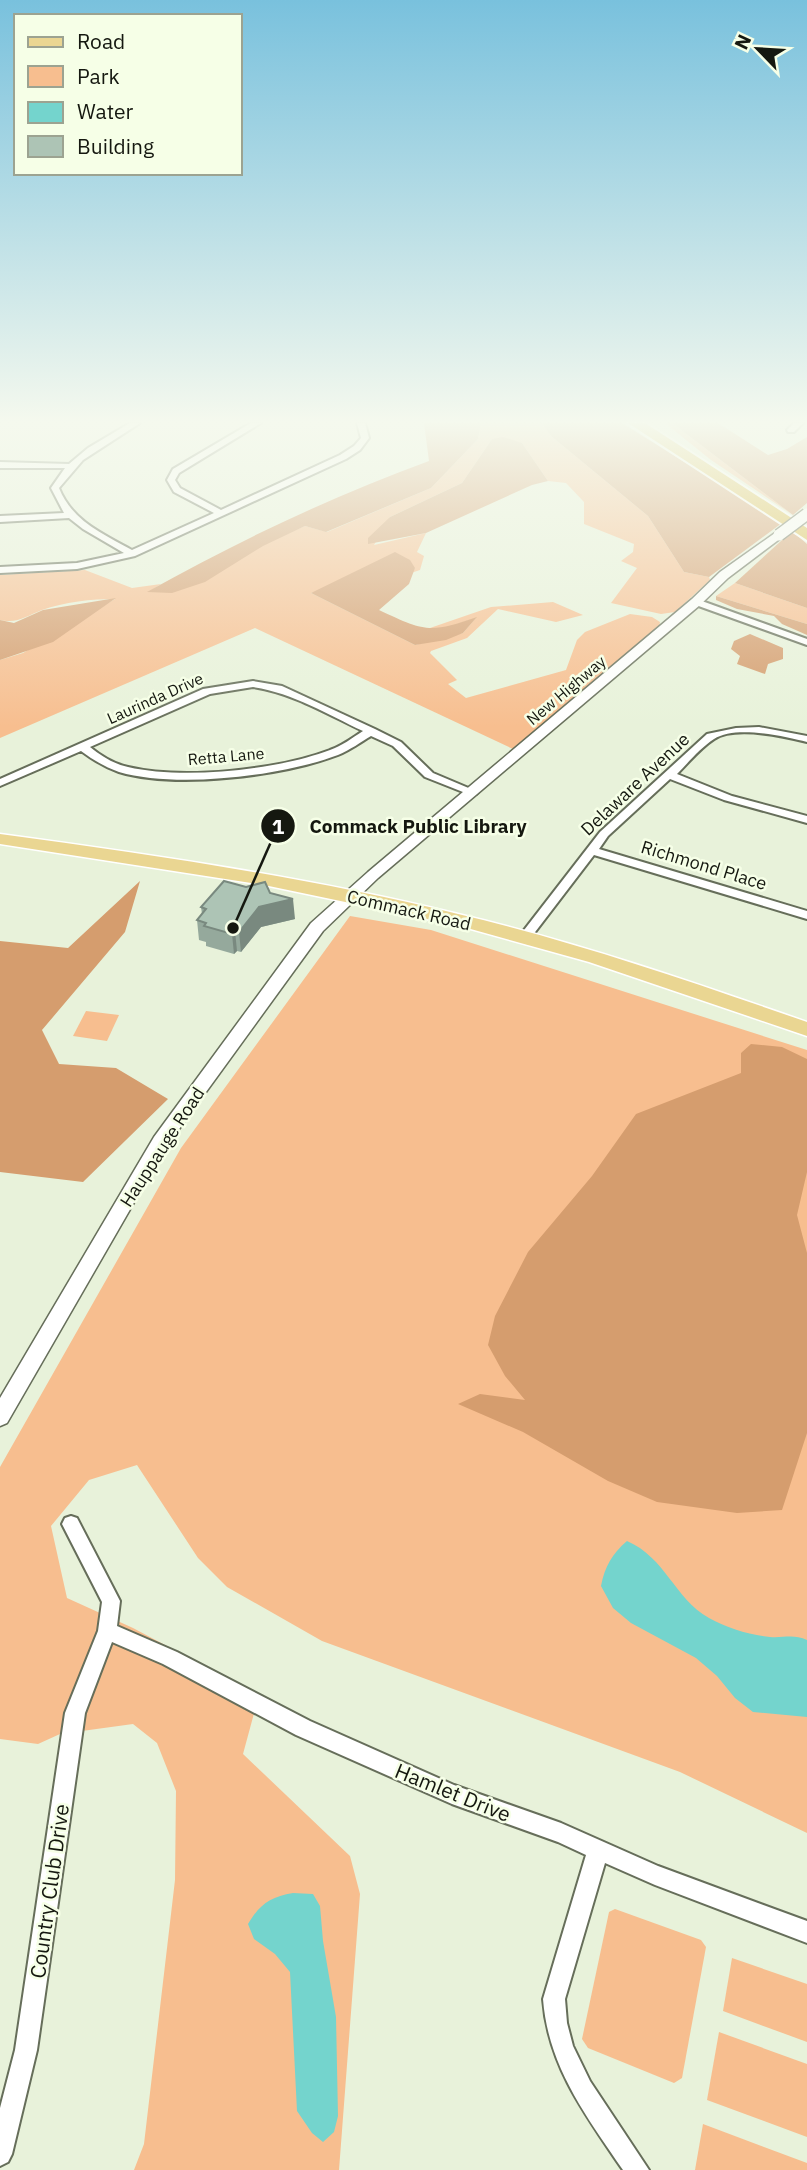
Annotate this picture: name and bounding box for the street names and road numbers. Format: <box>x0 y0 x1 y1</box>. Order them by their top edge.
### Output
street label: New Highway <box>522 651 610 729</box>
street label: Laurinda Drive <box>104 668 206 728</box>
street label: Delaware Avenue <box>576 728 694 840</box>
street label: Retta Lane <box>187 743 265 769</box>
street label: Richmond Place <box>638 835 770 895</box>
street label: Commack Road <box>345 885 473 935</box>
street label: Hauppauge Road <box>115 1083 209 1211</box>
street label: Hamlet Drive <box>391 1756 515 1828</box>
street label: Country Club Drive <box>23 1802 75 1980</box>

